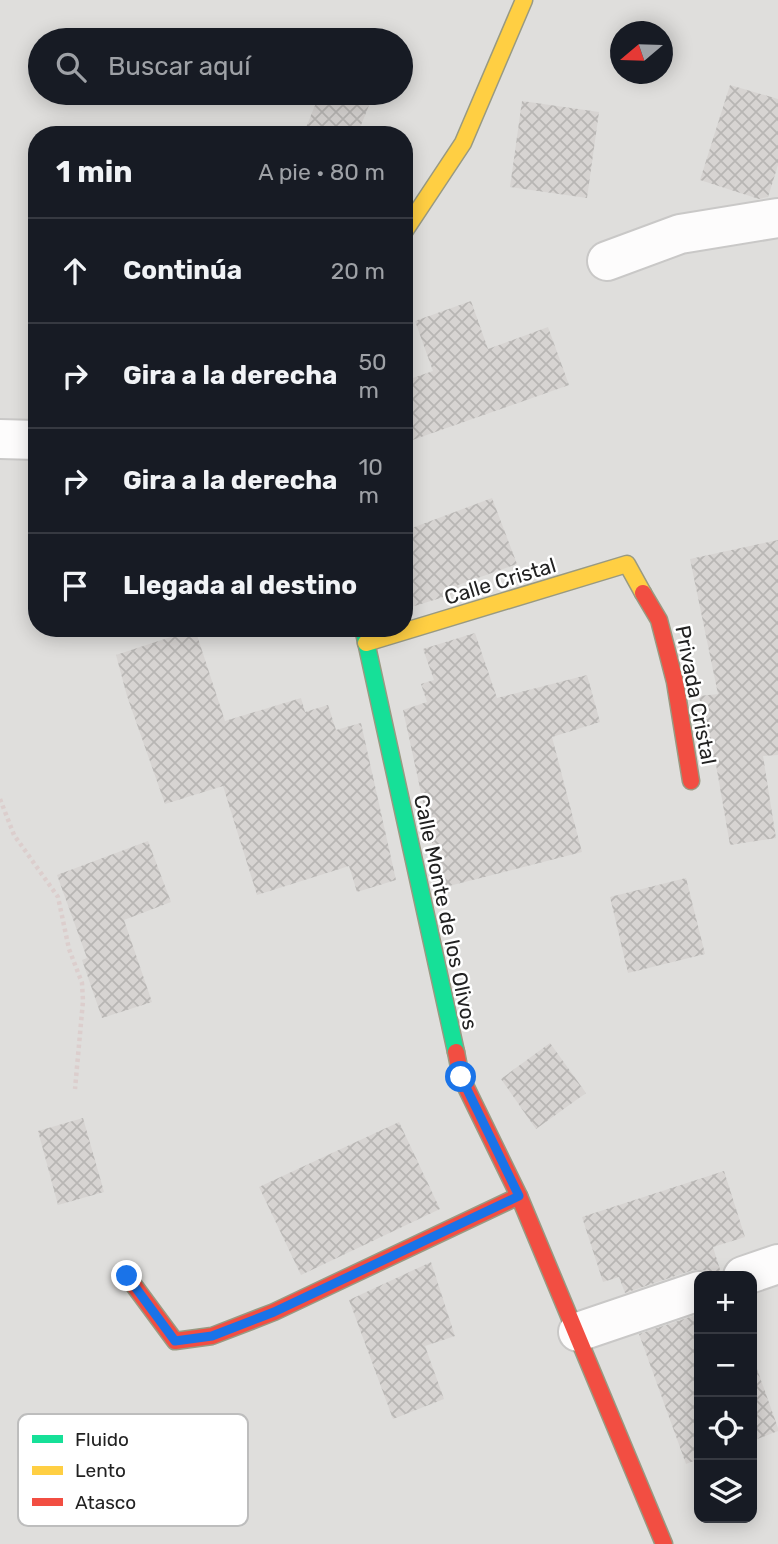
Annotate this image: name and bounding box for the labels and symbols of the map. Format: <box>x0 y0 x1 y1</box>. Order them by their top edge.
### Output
north arrow <box>610 21 673 84</box>
street label: Calle Cristal <box>441 552 559 610</box>
street label: Privada Cristal <box>670 623 722 767</box>
street label: Calle Monte de los Olivos <box>409 792 483 1032</box>
route start <box>445 1061 476 1092</box>
route end <box>111 1260 142 1291</box>
legend <box>18 1414 248 1526</box>
text: Fluido <box>75 1428 129 1451</box>
text: Lento <box>75 1459 126 1482</box>
text: Atasco <box>75 1491 136 1514</box>

